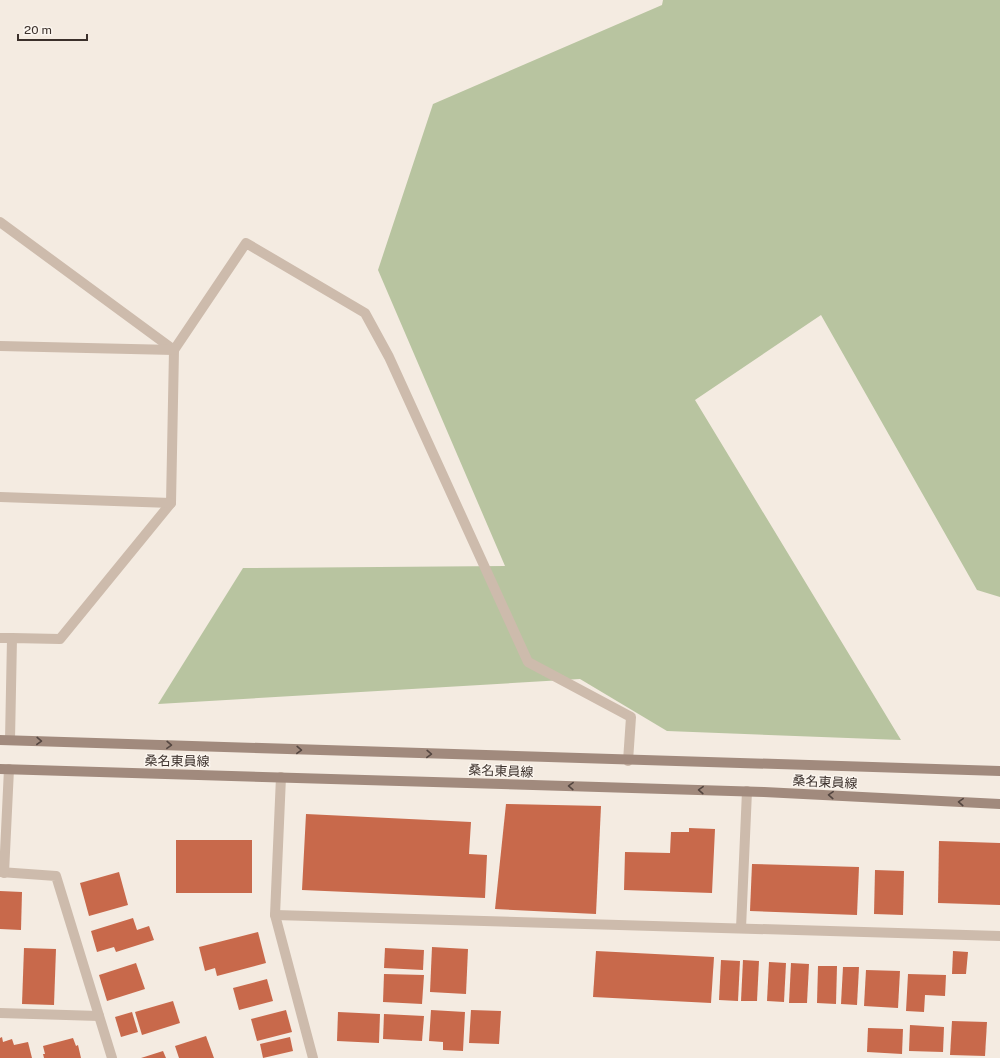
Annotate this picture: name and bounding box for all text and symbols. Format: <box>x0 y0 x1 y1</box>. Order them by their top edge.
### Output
scale bar <box>18 16 87 42</box>
text: 20 m <box>24 23 52 37</box>
one-way arrow <box>36 737 42 745</box>
one-way arrow <box>166 741 172 750</box>
one-way arrow <box>296 745 302 754</box>
one-way arrow <box>426 750 432 758</box>
street label: 桑名東員線 <box>144 753 210 769</box>
street label: 桑名東員線 <box>468 762 534 780</box>
street label: 桑名東員線 <box>792 773 858 791</box>
one-way arrow <box>568 782 574 790</box>
one-way arrow <box>698 786 704 794</box>
one-way arrow <box>828 791 834 800</box>
one-way arrow <box>958 798 964 806</box>

